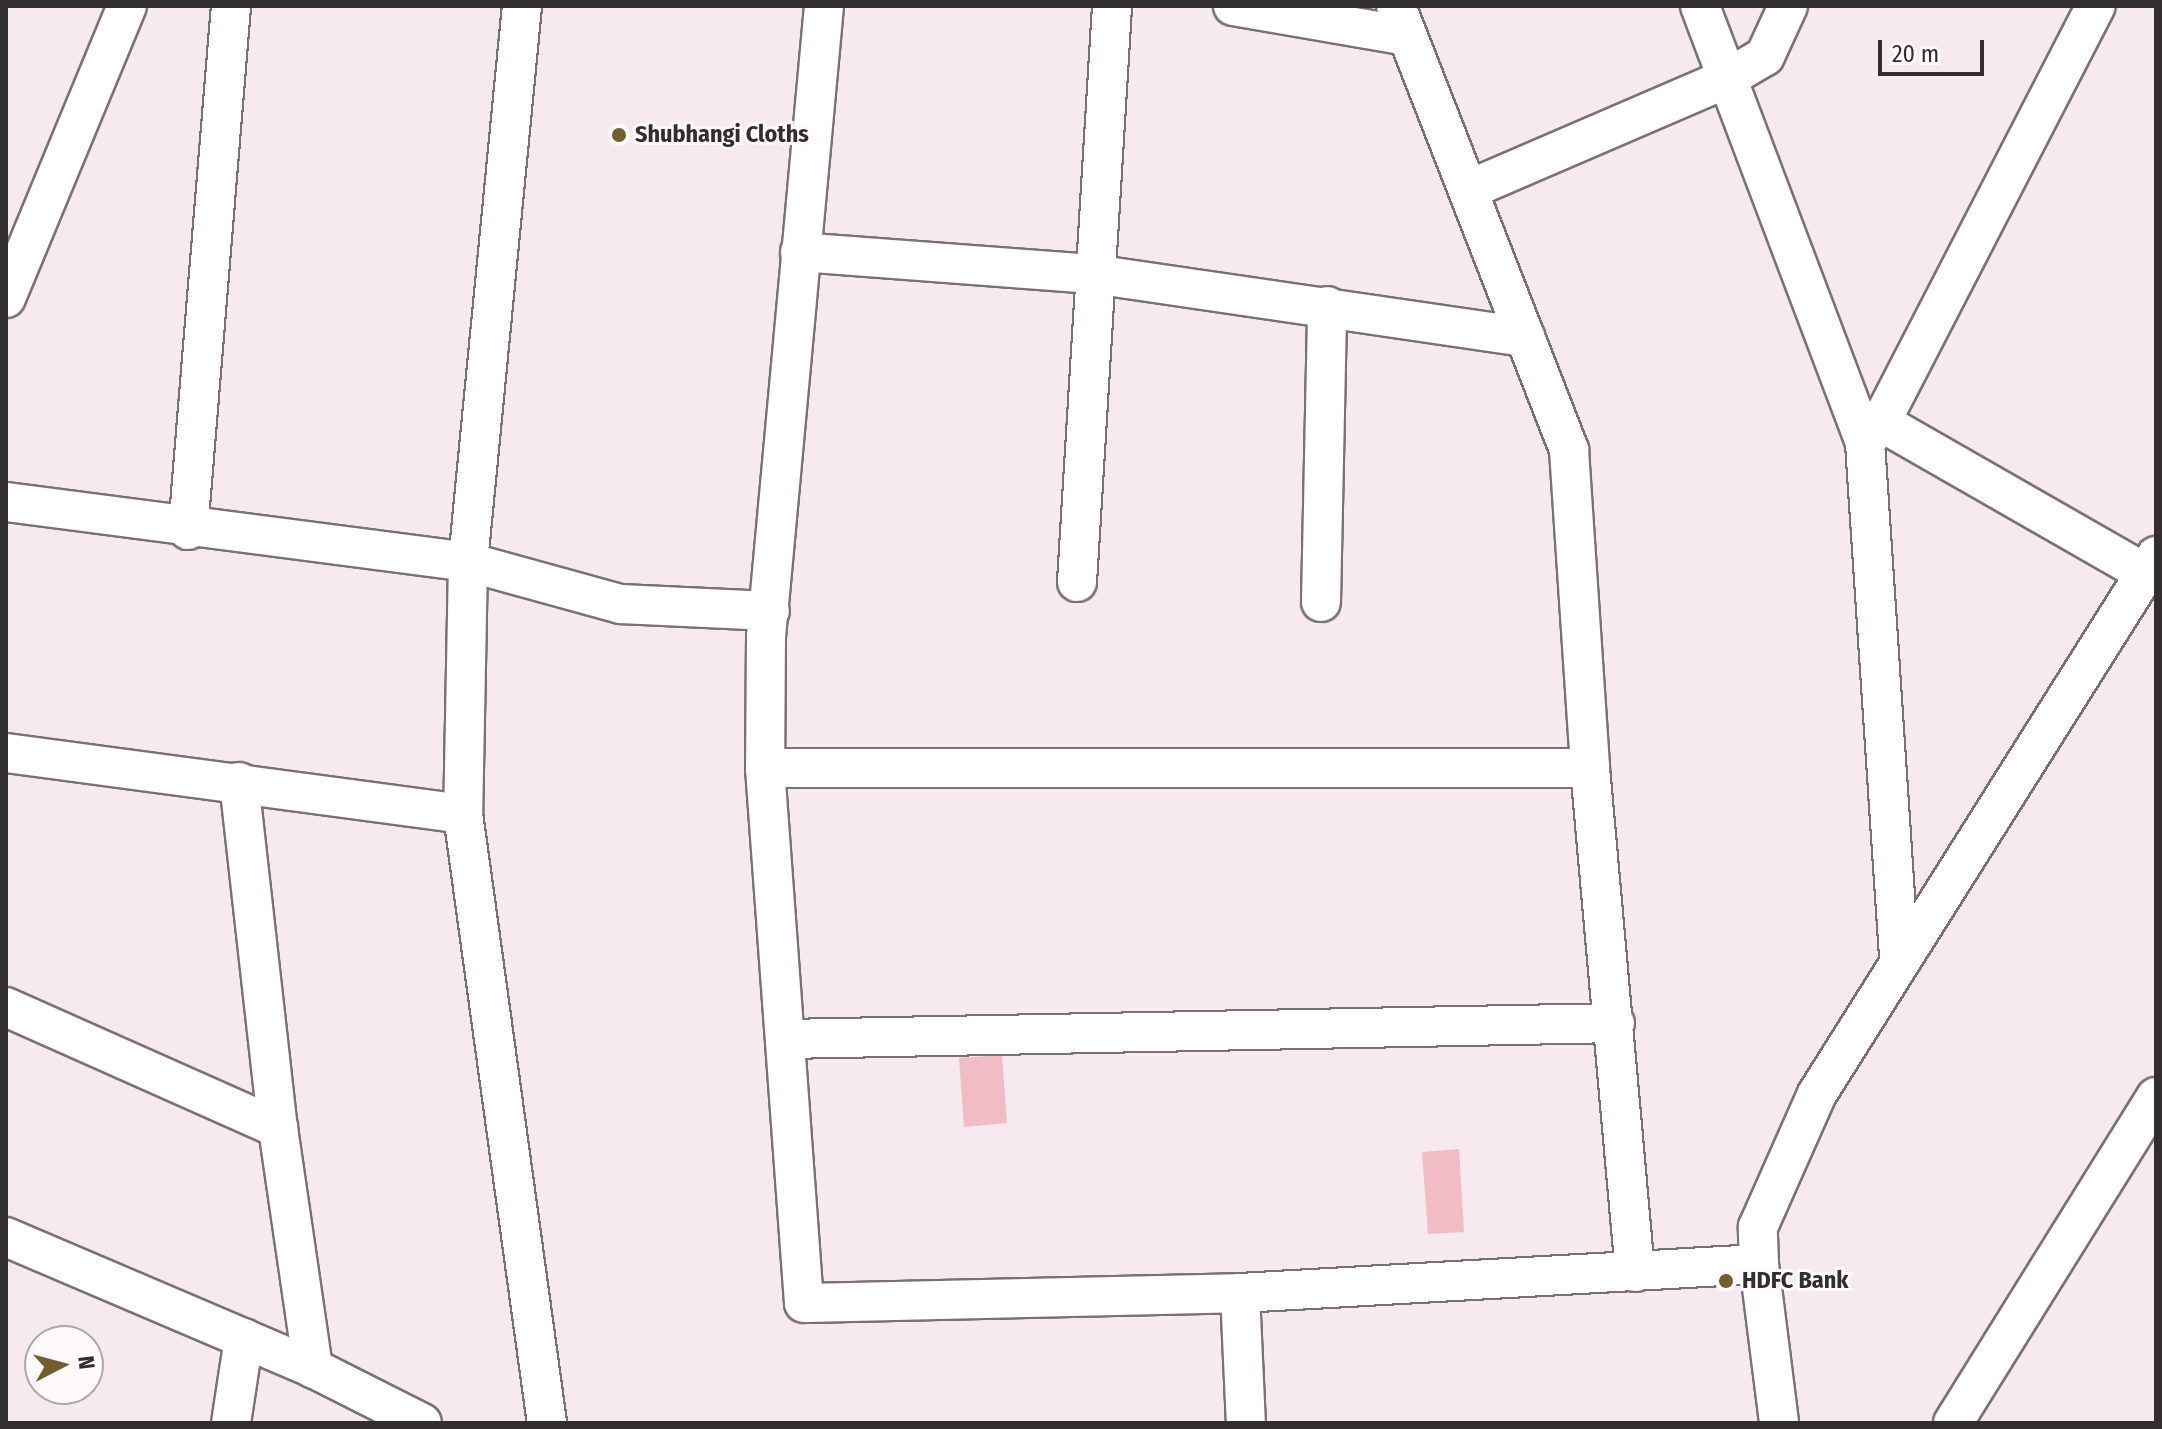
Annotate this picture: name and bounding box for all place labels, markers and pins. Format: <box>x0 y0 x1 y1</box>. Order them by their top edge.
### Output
place label: Shubhangi Cloths <box>635 121 809 149</box>
marker: Shubhangi Cloths <box>610 126 628 144</box>
place label: HDFC Bank <box>1742 1267 1849 1295</box>
marker: HDFC Bank <box>1717 1272 1735 1290</box>

